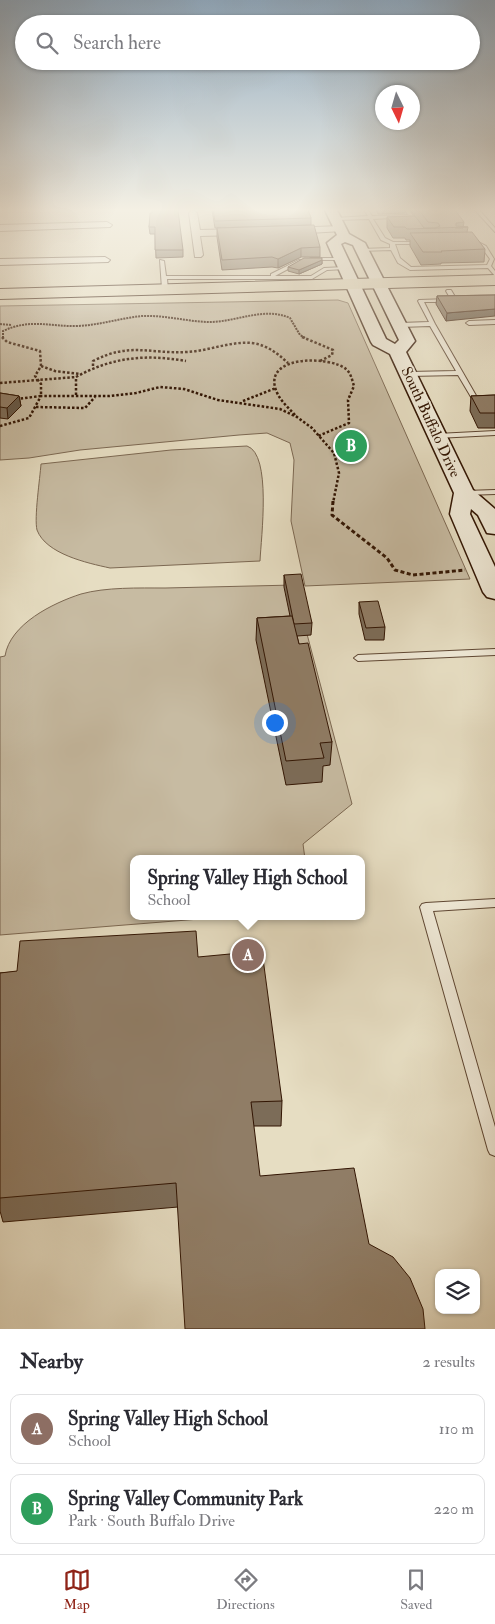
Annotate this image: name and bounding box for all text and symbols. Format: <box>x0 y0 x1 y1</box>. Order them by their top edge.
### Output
search box <box>15 15 480 70</box>
icon: search <box>33 29 61 57</box>
text: Search here <box>73 31 161 55</box>
north arrow <box>375 85 420 130</box>
street label: South Buffalo Drive <box>397 364 465 481</box>
pin: B <box>335 427 367 465</box>
your location <box>262 710 288 736</box>
popup <box>130 855 365 920</box>
text: Spring Valley High School <box>147 866 348 890</box>
text: School <box>147 890 191 910</box>
pin: A <box>232 936 264 974</box>
map controls <box>435 1269 480 1314</box>
button: layers <box>435 1269 480 1314</box>
text: Nearby <box>20 1348 83 1375</box>
text: 2 results <box>422 1352 475 1372</box>
text: Spring Valley High School <box>68 1407 268 1431</box>
text: A <box>32 1419 42 1439</box>
text: 110 m <box>439 1419 474 1439</box>
text: School <box>68 1431 111 1451</box>
text: Spring Valley Community Park <box>68 1487 303 1511</box>
text: B <box>32 1499 42 1519</box>
text: 220 m <box>434 1499 474 1519</box>
text: Park · South Buffalo Drive <box>68 1511 235 1531</box>
tab: Map <box>63 1566 91 1613</box>
tab: Directions <box>216 1566 275 1613</box>
tab: Saved <box>400 1566 432 1613</box>

